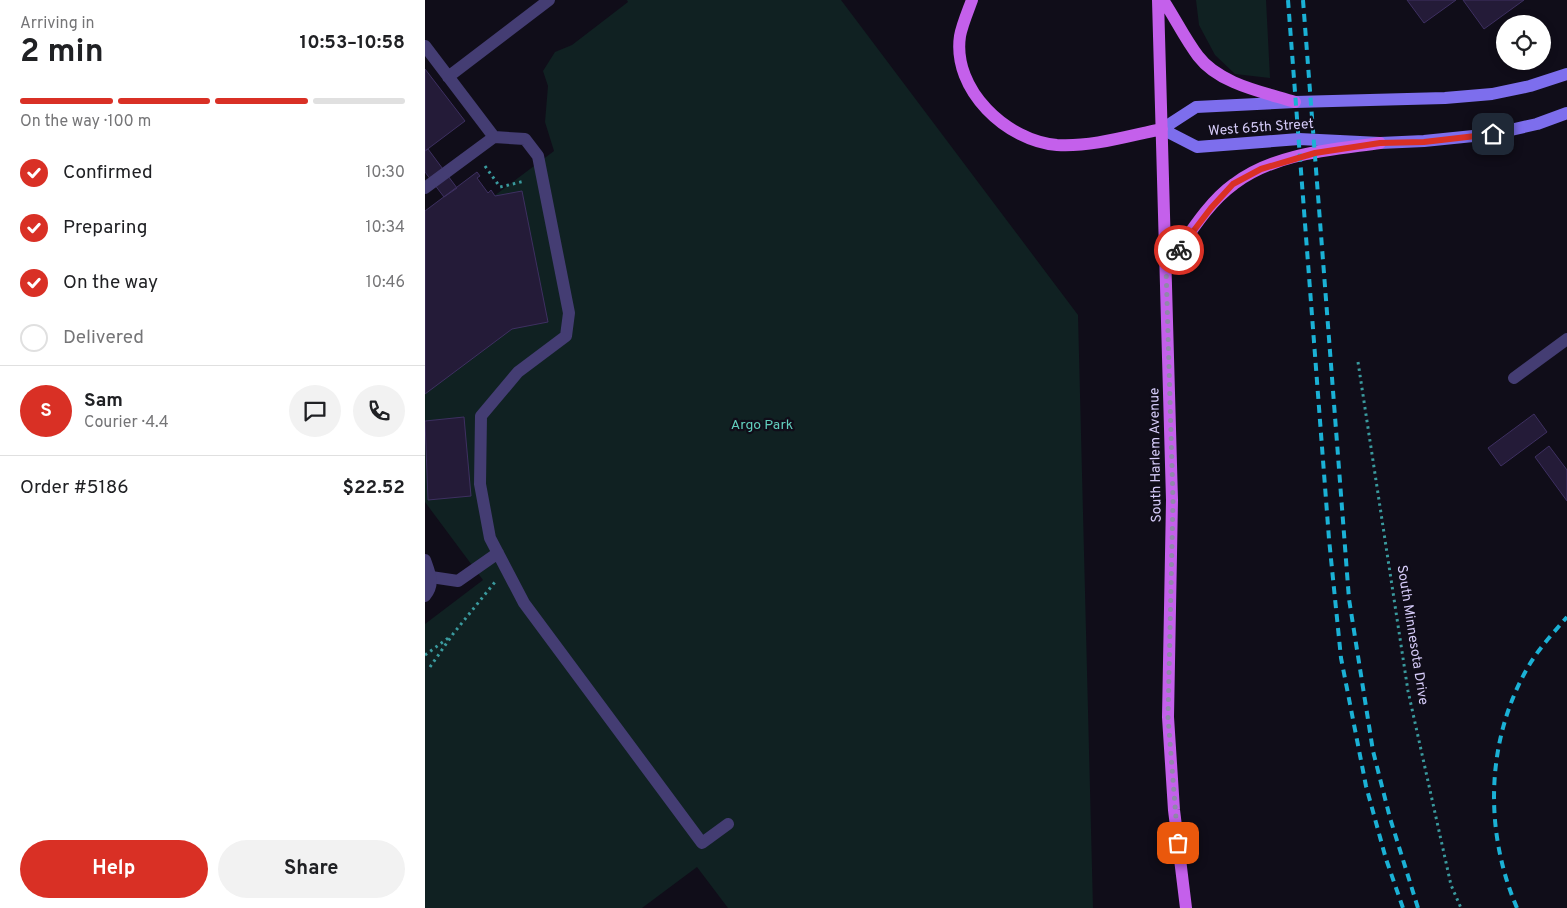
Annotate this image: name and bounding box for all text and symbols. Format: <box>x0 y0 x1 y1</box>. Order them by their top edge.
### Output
text: Arriving in <box>20 14 95 34</box>
map controls <box>1496 15 1551 70</box>
button: locate <box>1496 15 1551 70</box>
text: 10:53–10:58 <box>300 31 405 55</box>
text: 2 min <box>20 33 104 73</box>
text: On the way · 100 m <box>20 112 151 132</box>
pin <box>1472 113 1514 155</box>
street label: West 65th Street <box>1208 116 1314 140</box>
icon: home <box>1479 120 1507 148</box>
icon: check <box>20 159 48 187</box>
text: Confirmed <box>63 161 153 185</box>
text: 10:30 <box>365 163 405 183</box>
icon: check <box>20 214 48 242</box>
text: Preparing <box>63 216 147 240</box>
text: 10:34 <box>366 218 405 238</box>
courier <box>1154 225 1204 275</box>
icon: bike <box>1165 236 1193 264</box>
icon: check <box>20 269 48 297</box>
text: On the way <box>63 271 158 295</box>
text: 10:46 <box>366 273 405 293</box>
text: Delivered <box>63 326 144 350</box>
button: chat <box>289 385 341 437</box>
button: phone <box>353 385 405 437</box>
street label: South Harlem Avenue <box>1146 387 1166 523</box>
text: Sam <box>84 389 123 413</box>
text: S <box>40 399 52 423</box>
text: Courier · 4.4 <box>84 413 169 433</box>
park label: Argo Park <box>731 417 793 434</box>
text: Order #5186 <box>20 476 129 500</box>
text: $22.52 <box>342 476 405 500</box>
street label: South Minnesota Drive <box>1393 564 1431 706</box>
pin <box>1157 822 1199 864</box>
icon: bag <box>1164 829 1192 857</box>
button: Help <box>20 840 208 898</box>
button: Share <box>218 840 405 898</box>

